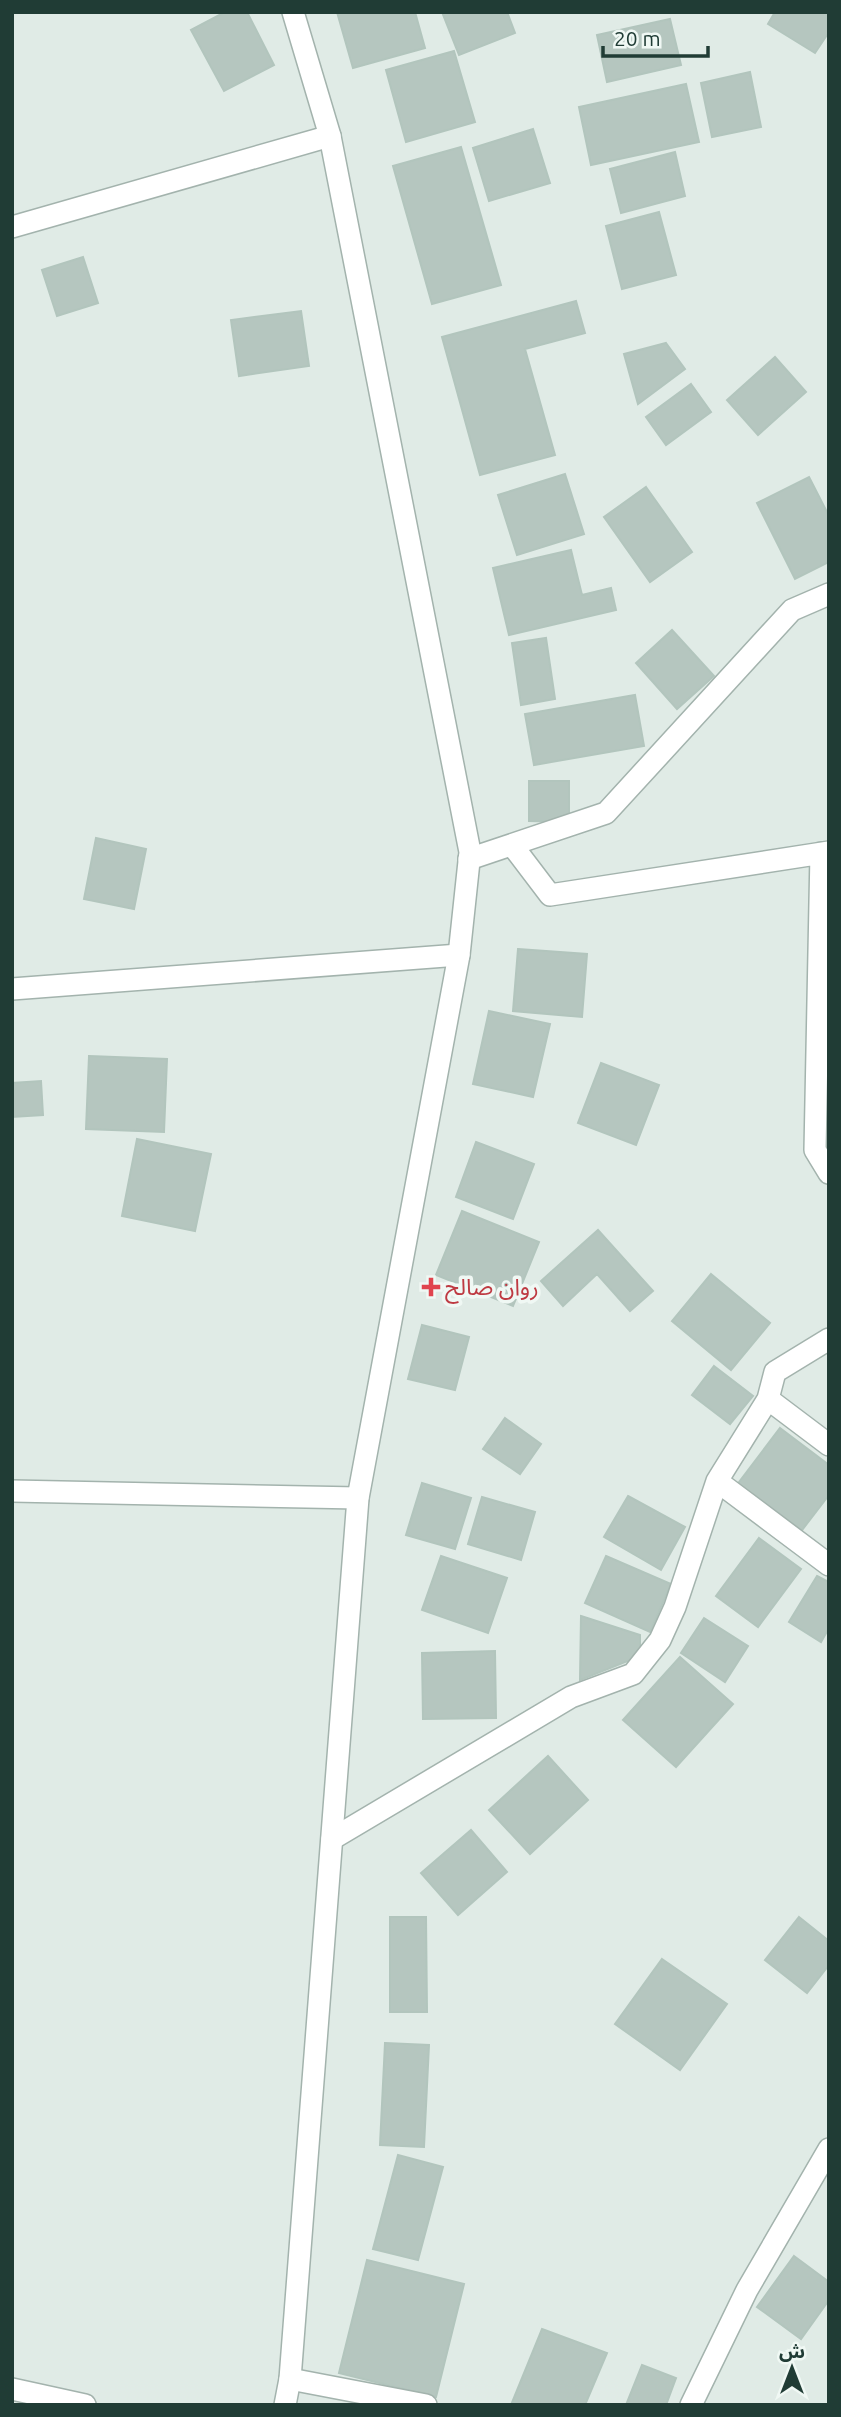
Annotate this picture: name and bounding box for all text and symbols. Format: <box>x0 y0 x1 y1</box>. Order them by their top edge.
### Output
scale bar <box>603 14 708 58</box>
text: 20 m <box>614 26 661 50</box>
place label: روان صالح <box>445 1274 539 1304</box>
marker: روان صالح <box>423 1279 439 1295</box>
north arrow <box>757 2333 827 2403</box>
text: ش <box>779 2340 805 2362</box>

